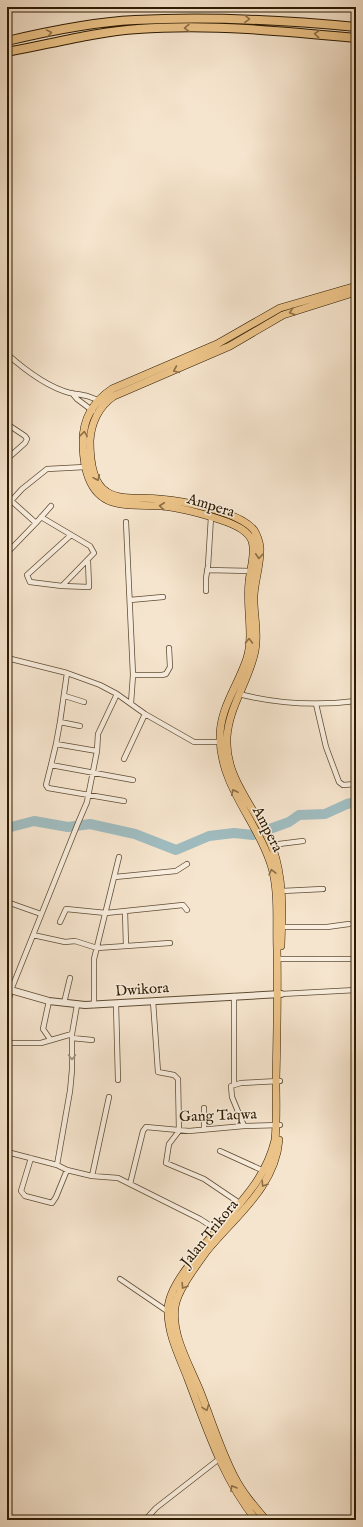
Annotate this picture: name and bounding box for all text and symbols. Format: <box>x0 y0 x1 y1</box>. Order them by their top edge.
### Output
one-way arrow <box>244 15 251 24</box>
one-way arrow <box>184 24 190 33</box>
one-way arrow <box>46 29 52 38</box>
one-way arrow <box>314 30 320 39</box>
one-way arrow <box>289 307 296 316</box>
one-way arrow <box>173 365 180 373</box>
one-way arrow <box>79 431 88 437</box>
one-way arrow <box>92 474 100 481</box>
street label: Ampera <box>184 489 237 522</box>
one-way arrow <box>159 502 165 511</box>
one-way arrow <box>255 553 264 560</box>
one-way arrow <box>245 638 253 644</box>
one-way arrow <box>231 788 239 796</box>
street label: Ampera <box>248 802 287 856</box>
one-way arrow <box>269 868 277 875</box>
street label: Dwikora <box>115 978 170 1001</box>
one-way arrow <box>68 1054 76 1060</box>
street label: Gang Taqwa <box>179 1105 258 1126</box>
one-way arrow <box>261 1180 269 1187</box>
street label: Jalan Trikora <box>175 1195 243 1272</box>
one-way arrow <box>182 1282 189 1289</box>
one-way arrow <box>202 1405 210 1412</box>
one-way arrow <box>231 1485 238 1493</box>

